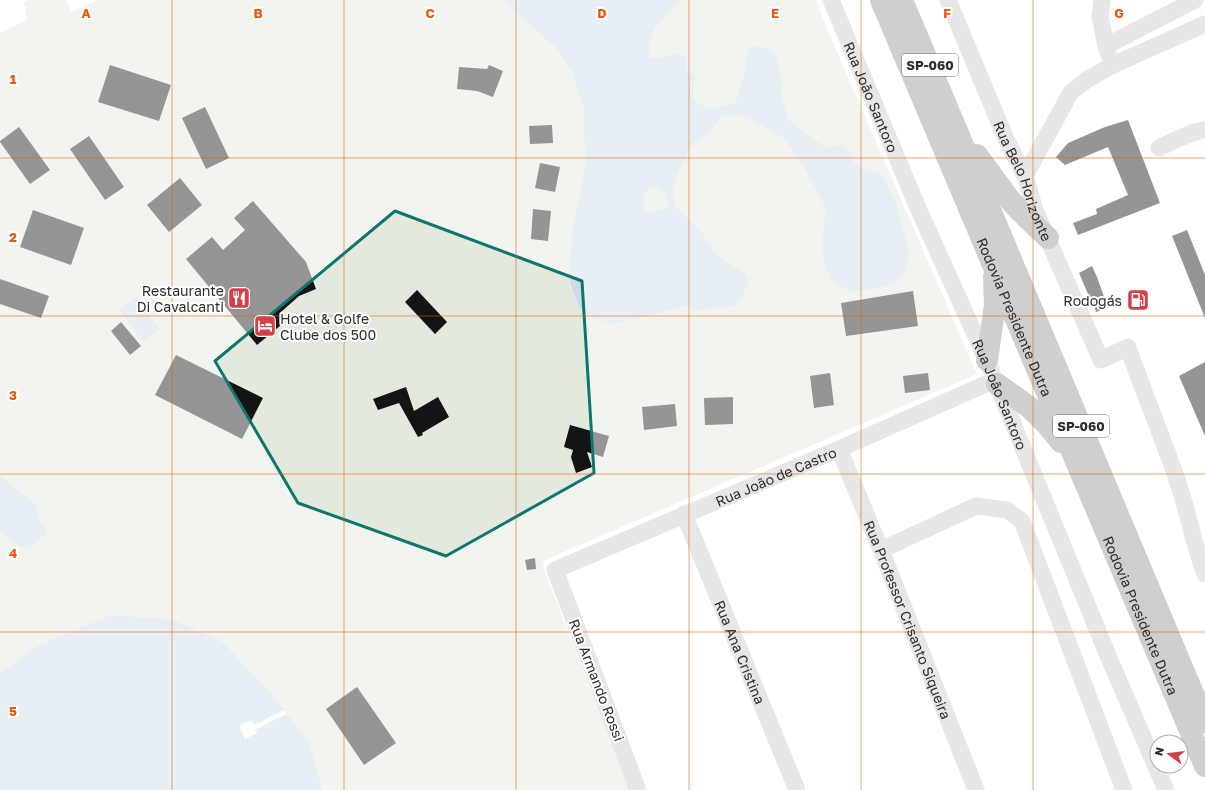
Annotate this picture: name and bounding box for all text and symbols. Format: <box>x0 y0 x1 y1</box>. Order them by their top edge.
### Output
text: A <box>81 5 91 21</box>
text: B <box>253 5 263 21</box>
text: C <box>425 5 435 21</box>
text: D <box>597 5 607 21</box>
text: E <box>771 5 779 21</box>
text: F <box>943 5 951 21</box>
text: G <box>1114 5 1124 21</box>
street label: Rua João Santoro <box>841 39 902 155</box>
road number: SP-060 <box>902 54 958 76</box>
text: 1 <box>10 71 17 87</box>
street label: Rua Belo Horizonte <box>991 118 1056 243</box>
text: 2 <box>9 229 17 245</box>
street label: Rodovia Presidente Dutra <box>974 235 1056 399</box>
place label: Restaurante Di Cavalcanti <box>137 282 224 315</box>
restaurant icon: Restaurante Di Cavalcanti <box>226 285 252 311</box>
fuel station icon: Rodogás <box>1125 287 1151 313</box>
place label: Rodogás <box>1063 292 1122 309</box>
place label: Hotel & Golfe Clube dos 500 <box>280 310 376 343</box>
hotel icon: Hotel & Golfe Clube dos 500 <box>252 313 278 339</box>
street label: Rua João Santoro <box>970 336 1031 452</box>
text: 3 <box>9 387 17 403</box>
road number: SP-060 <box>1053 415 1109 437</box>
street label: Rua João de Castro <box>713 443 839 509</box>
street label: Rua Professor Crisanto Siqueira <box>861 518 955 721</box>
street label: Rodovia Presidente Dutra <box>1100 533 1182 697</box>
text: 4 <box>9 545 17 561</box>
street label: Rua Ana Cristina <box>712 597 769 706</box>
street label: Rua Armando Rossi <box>566 616 628 744</box>
text: 5 <box>9 703 17 719</box>
north arrow <box>1149 734 1189 774</box>
text: N <box>1151 746 1166 757</box>

